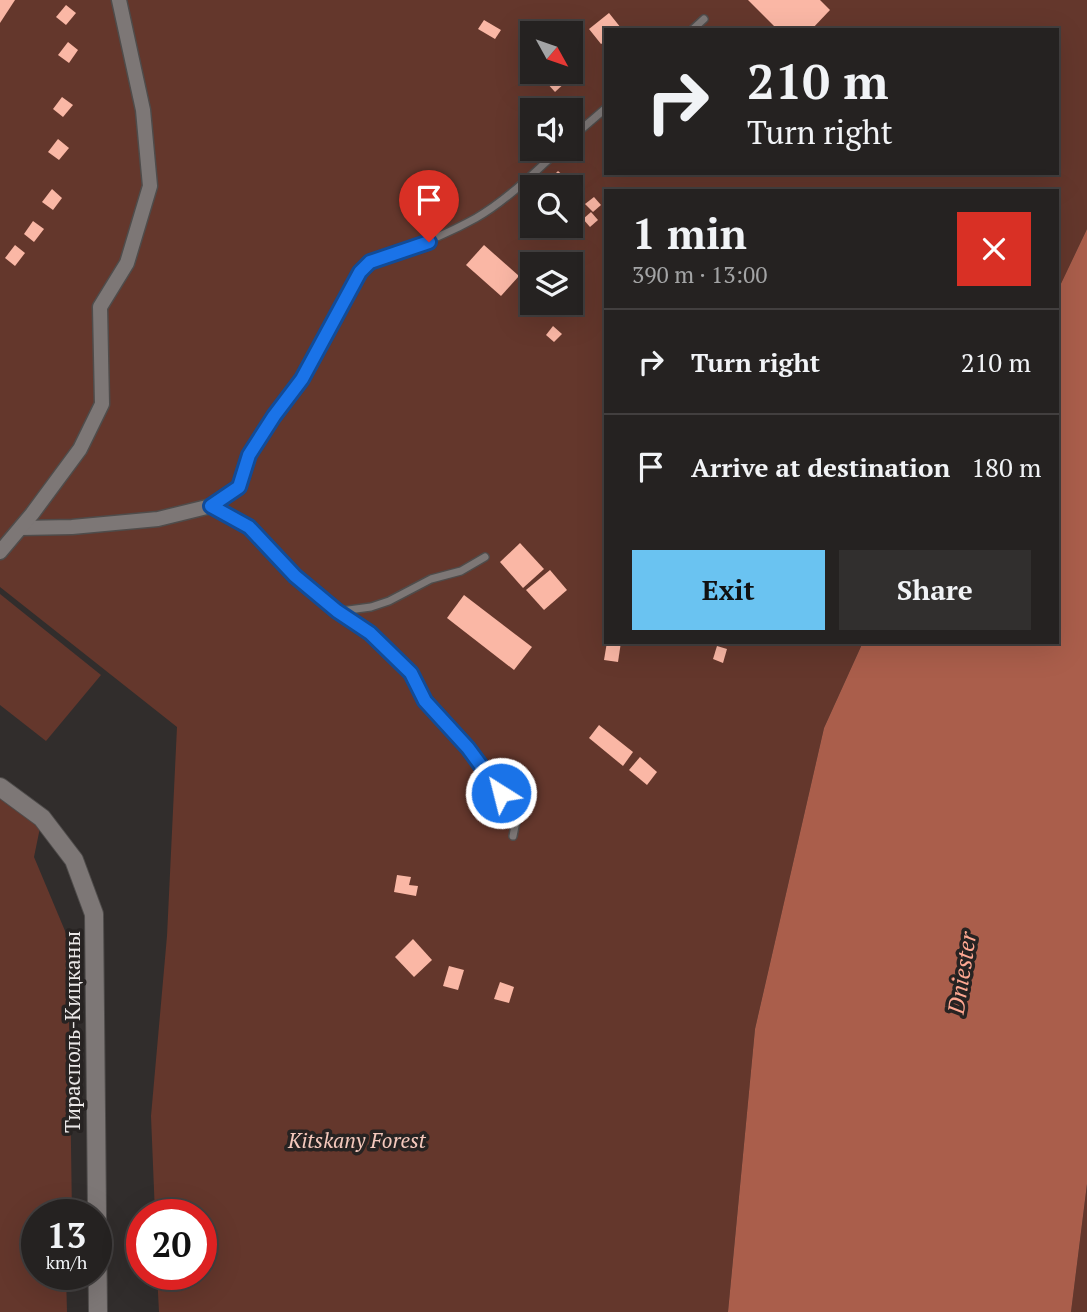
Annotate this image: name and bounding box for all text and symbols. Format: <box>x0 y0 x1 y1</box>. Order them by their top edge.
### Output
north arrow <box>520 21 583 84</box>
map controls <box>520 21 583 315</box>
text: 210 m <box>747 48 889 113</box>
icon: right <box>632 56 723 147</box>
button: sound <box>520 98 583 161</box>
text: Turn right <box>747 111 893 153</box>
pin <box>399 170 459 242</box>
button: search <box>520 175 583 238</box>
icon: arrive <box>410 181 448 219</box>
text: 1 min <box>632 205 747 261</box>
button: close <box>957 212 1031 286</box>
button: layers <box>520 252 583 315</box>
text: 390 m · 13:00 <box>632 259 767 290</box>
icon: right <box>632 343 670 381</box>
text: Turn right <box>691 345 820 379</box>
text: 210 m <box>961 345 1031 379</box>
icon: arrive <box>632 448 670 486</box>
text: Arrive at destination <box>691 450 950 484</box>
text: 180 m <box>971 450 1042 484</box>
button: Exit <box>632 550 825 630</box>
button: Share <box>839 550 1031 630</box>
position arrow <box>464 756 538 830</box>
water label: Dniester <box>940 929 983 1017</box>
street label: Тирасполь-Кицканы <box>58 931 86 1133</box>
park label: Kitskany Forest <box>287 1126 427 1154</box>
speed limit sign: 20 <box>126 1199 217 1290</box>
text: 13 <box>47 1212 86 1258</box>
text: km/h <box>46 1250 87 1274</box>

